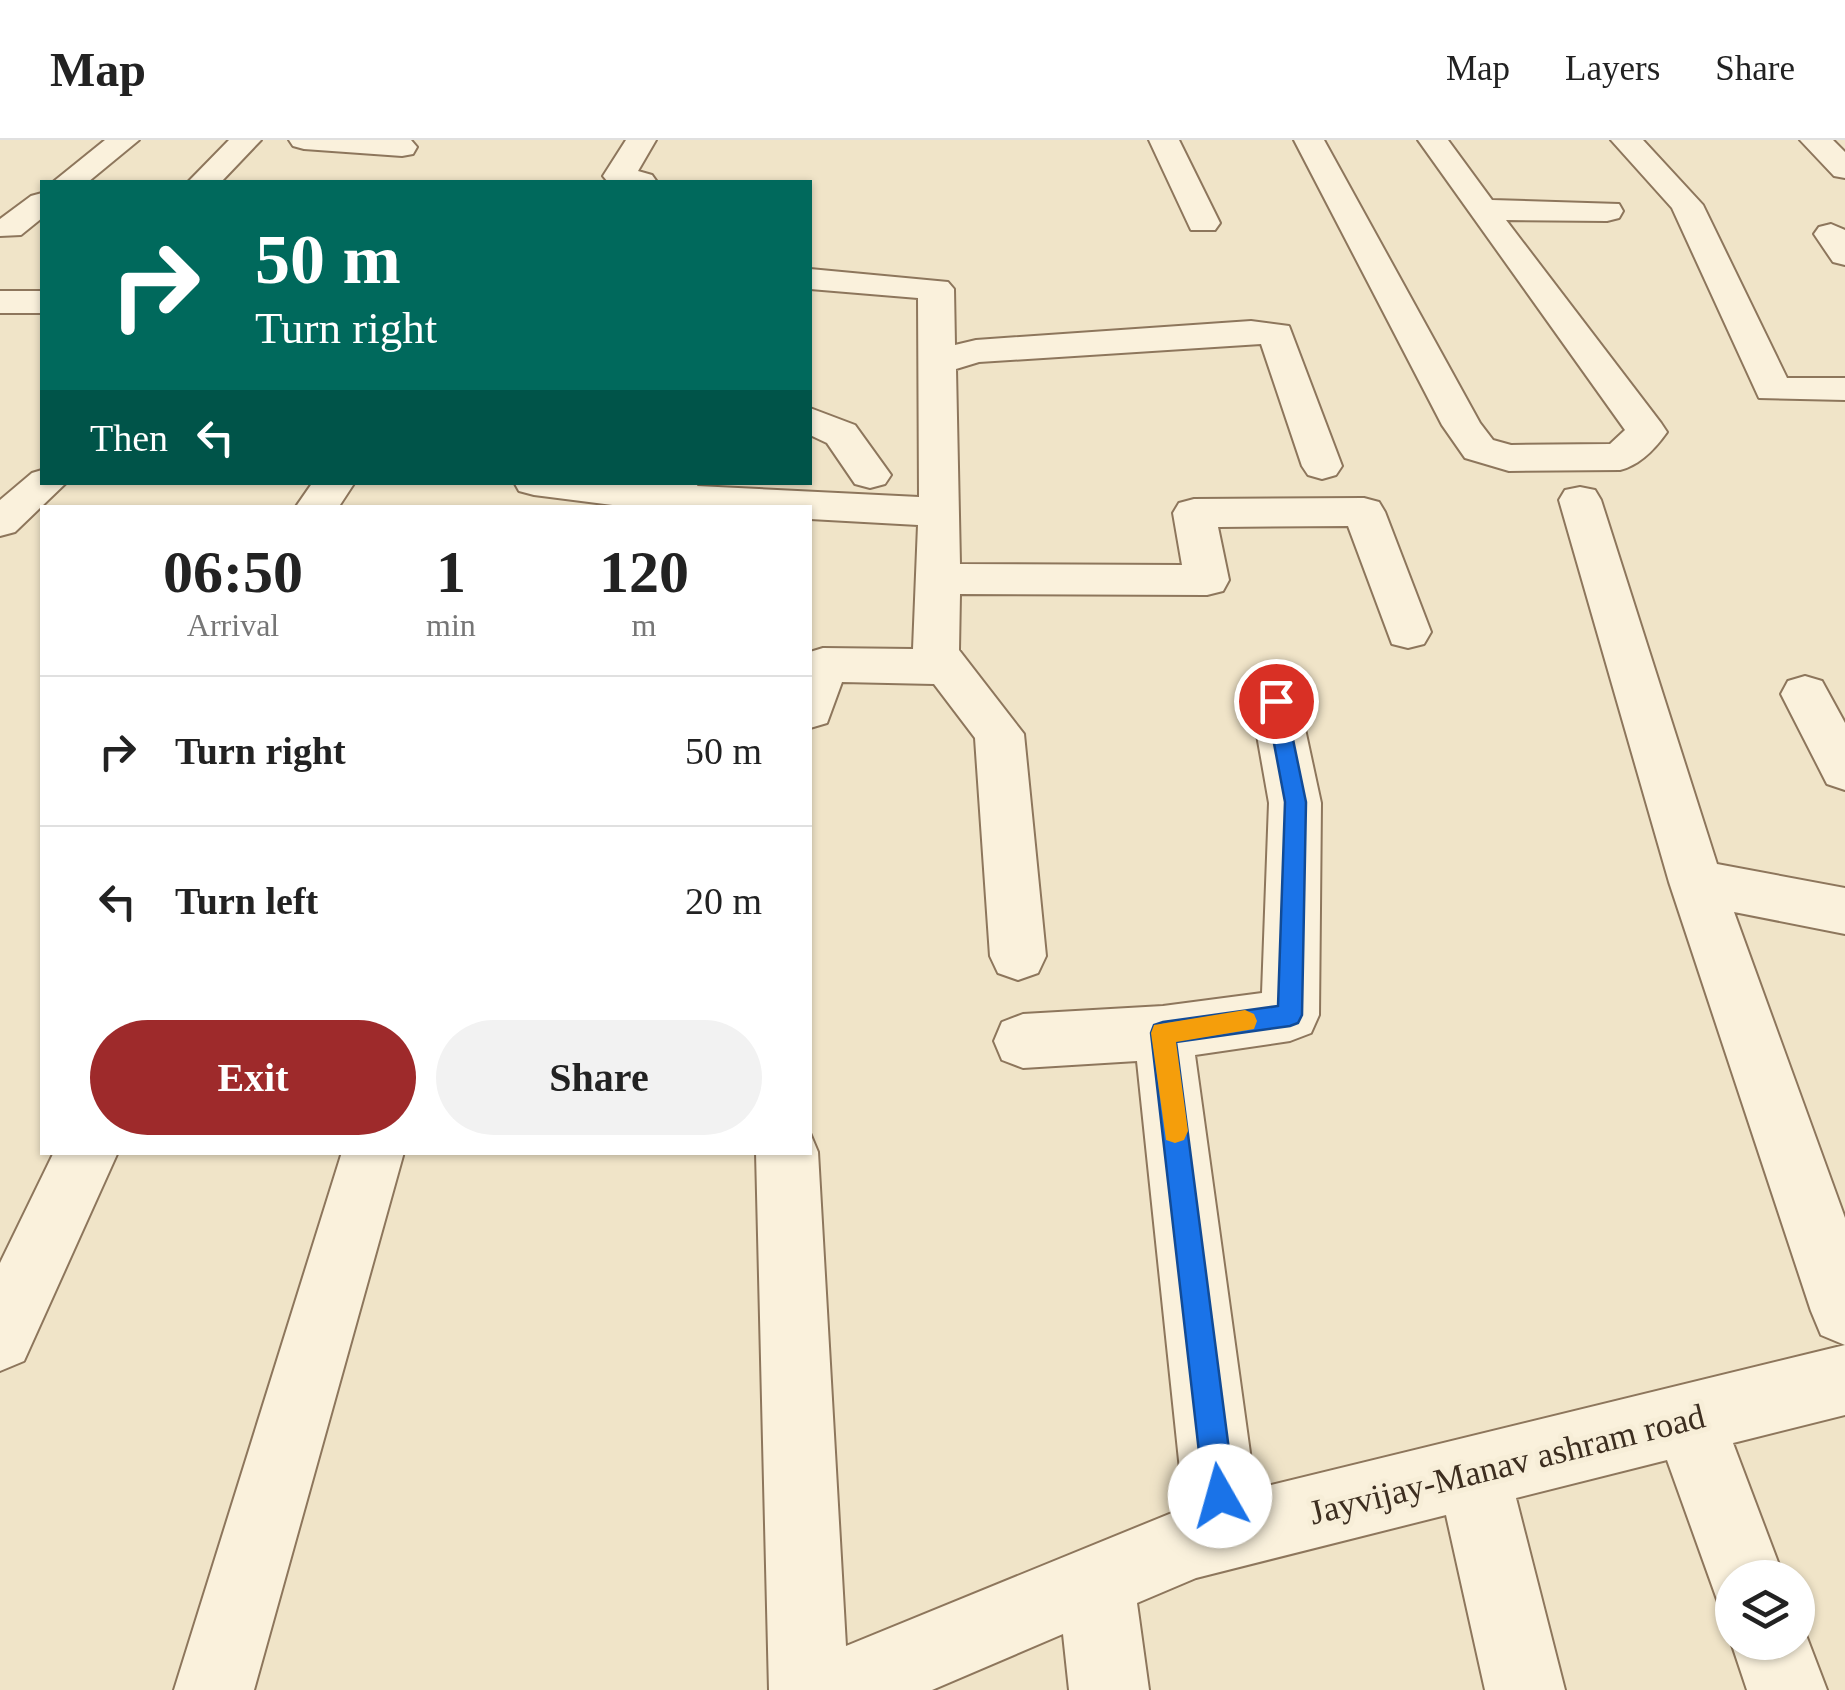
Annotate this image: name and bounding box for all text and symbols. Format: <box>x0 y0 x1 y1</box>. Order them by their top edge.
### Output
text: Map <box>50 43 146 96</box>
text: Map <box>1446 49 1510 88</box>
text: Layers <box>1565 49 1660 88</box>
text: Share <box>1715 49 1795 88</box>
icon: right <box>90 220 220 350</box>
text: 50 m <box>255 221 401 298</box>
text: Turn right <box>255 303 437 353</box>
icon: left <box>188 410 243 465</box>
text: Then <box>90 417 168 459</box>
text: 06:50 <box>163 539 303 605</box>
text: 1 <box>436 539 466 605</box>
text: 120 <box>599 539 689 605</box>
text: Arrival <box>187 607 279 643</box>
text: min <box>426 607 476 643</box>
text: m <box>631 607 656 643</box>
pin <box>1234 659 1319 744</box>
icon: arrive <box>1249 674 1304 729</box>
icon: right <box>90 724 145 779</box>
text: Turn right <box>175 730 346 772</box>
text: 50 m <box>685 730 762 772</box>
icon: left <box>90 874 145 929</box>
text: Turn left <box>175 880 318 922</box>
text: 20 m <box>685 880 762 922</box>
button: Exit <box>90 1020 416 1135</box>
button: Share <box>436 1020 762 1135</box>
street label: Jayvijay-Manav ashram road <box>1305 1396 1709 1533</box>
position arrow <box>1168 1444 1272 1548</box>
map controls <box>1715 1560 1815 1660</box>
button: layers <box>1715 1560 1815 1660</box>

